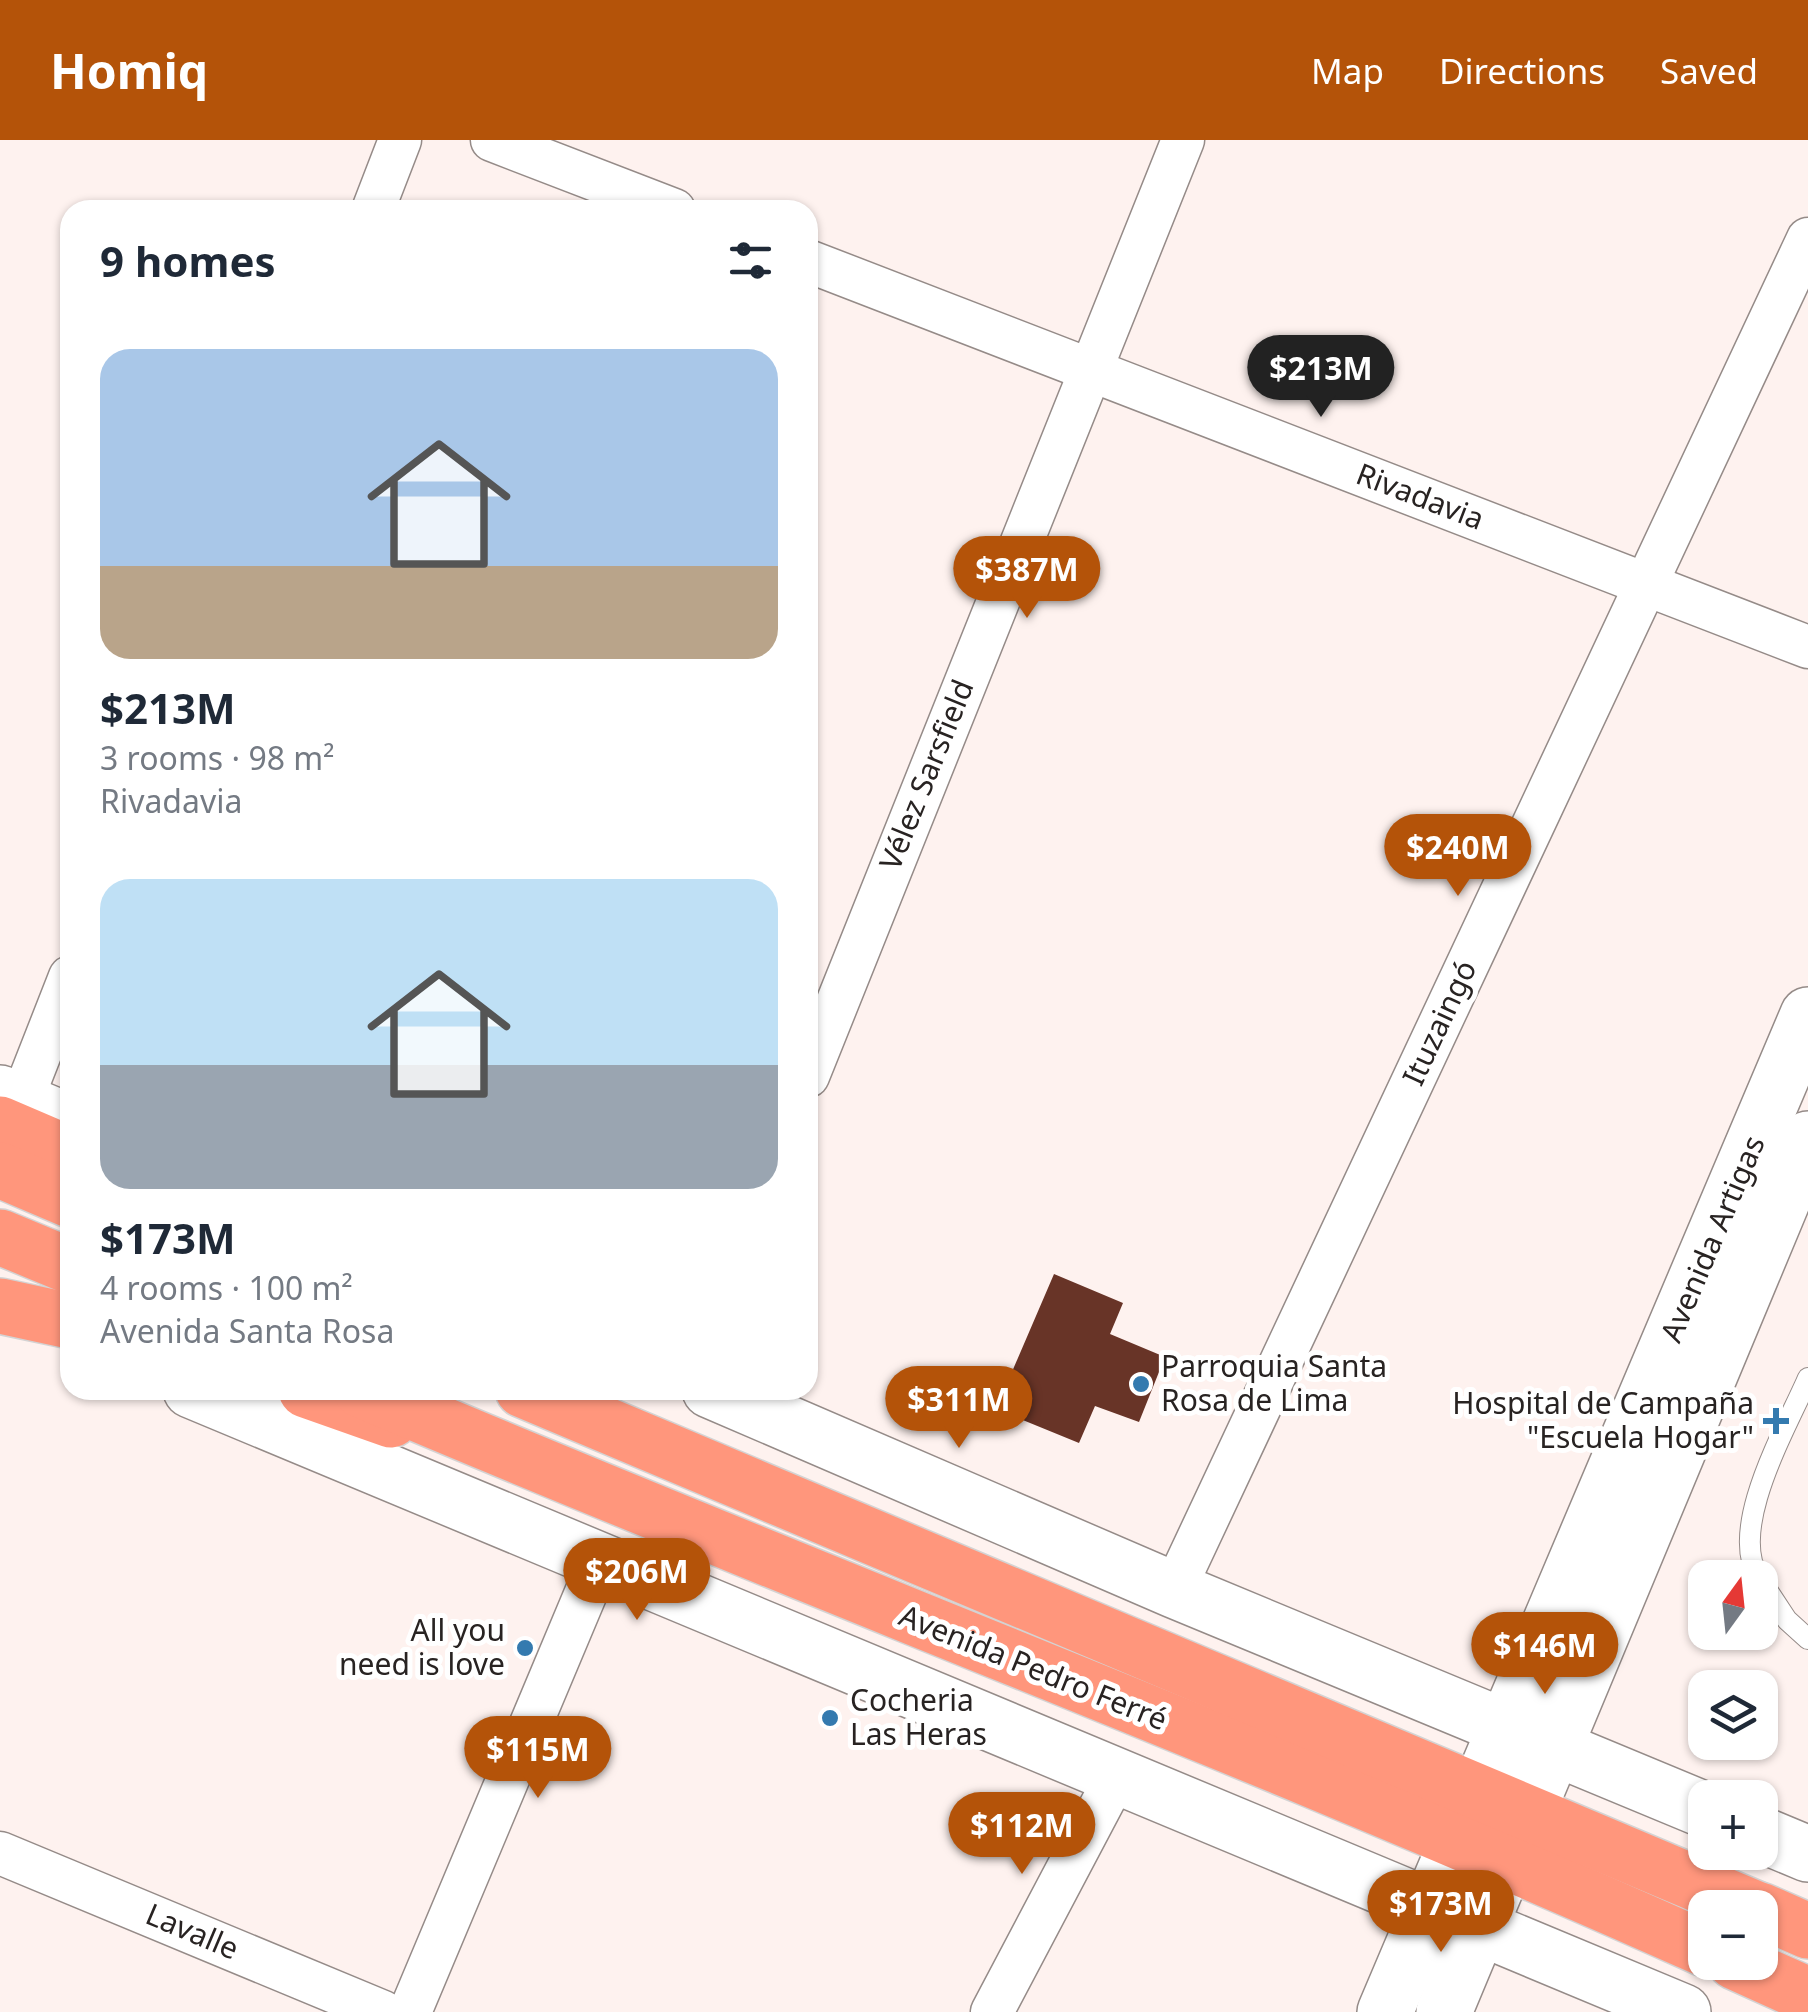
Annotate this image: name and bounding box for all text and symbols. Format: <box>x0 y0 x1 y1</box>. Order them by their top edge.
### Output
text: Homiq <box>50 38 208 103</box>
text: Map <box>1311 47 1384 94</box>
text: Directions <box>1439 47 1605 94</box>
text: Saved <box>1660 47 1758 94</box>
text: 9 homes <box>100 232 276 289</box>
icon: filters <box>723 233 778 288</box>
pin: $213M <box>1251 335 1391 420</box>
text: $213M <box>1269 346 1373 389</box>
icon: home <box>349 414 529 594</box>
street label: Rivadavia <box>1351 453 1490 539</box>
pin: $387M <box>957 536 1097 621</box>
text: $387M <box>975 547 1079 590</box>
street label: Vélez Sarsfield <box>869 673 982 876</box>
text: $213M <box>100 679 236 736</box>
text: 3 rooms · 98 m² <box>100 736 334 779</box>
text: Rivadavia <box>100 779 242 822</box>
pin: $240M <box>1388 814 1528 899</box>
text: $240M <box>1406 825 1510 868</box>
icon: home <box>349 944 529 1124</box>
street label: Ituzaingó <box>1392 953 1485 1091</box>
street label: Avenida Artigas <box>1650 1129 1774 1348</box>
text: $173M <box>100 1209 236 1266</box>
text: 4 rooms · 100 m² <box>100 1266 353 1309</box>
text: Avenida Santa Rosa <box>100 1309 394 1352</box>
place label: Parroquia Santa Rosa de Lima <box>1161 1345 1387 1420</box>
pin: $311M <box>889 1366 1029 1451</box>
marker: Parroquia Santa Rosa de Lima <box>1130 1373 1152 1395</box>
text: $311M <box>907 1377 1011 1420</box>
place label: Hospital de Campaña "Escuela Hogar" <box>1452 1382 1754 1457</box>
marker: Hospital de Campaña "Escuela Hogar" <box>1763 1408 1789 1434</box>
pin: $206M <box>567 1538 707 1623</box>
text: $206M <box>585 1549 689 1592</box>
north arrow <box>1688 1560 1778 1650</box>
map controls <box>1688 1560 1778 1980</box>
street label: Avenida Pedro Ferré <box>894 1594 1174 1739</box>
place label: All you need is love <box>339 1609 505 1684</box>
pin: $146M <box>1475 1612 1615 1697</box>
text: $146M <box>1493 1623 1597 1666</box>
marker: All you need is love <box>514 1637 536 1659</box>
button: layers <box>1688 1670 1778 1760</box>
place label: Cocheria Las Heras <box>850 1679 987 1754</box>
marker: Cocheria Las Heras <box>819 1707 841 1729</box>
pin: $115M <box>468 1716 608 1801</box>
text: $115M <box>486 1727 590 1770</box>
button: + <box>1688 1780 1778 1870</box>
pin: $112M <box>952 1792 1092 1877</box>
text: $112M <box>970 1803 1074 1846</box>
pin: $173M <box>1371 1870 1511 1955</box>
text: $173M <box>1389 1881 1493 1924</box>
button: − <box>1688 1890 1778 1980</box>
street label: Lavalle <box>140 1893 245 1968</box>

